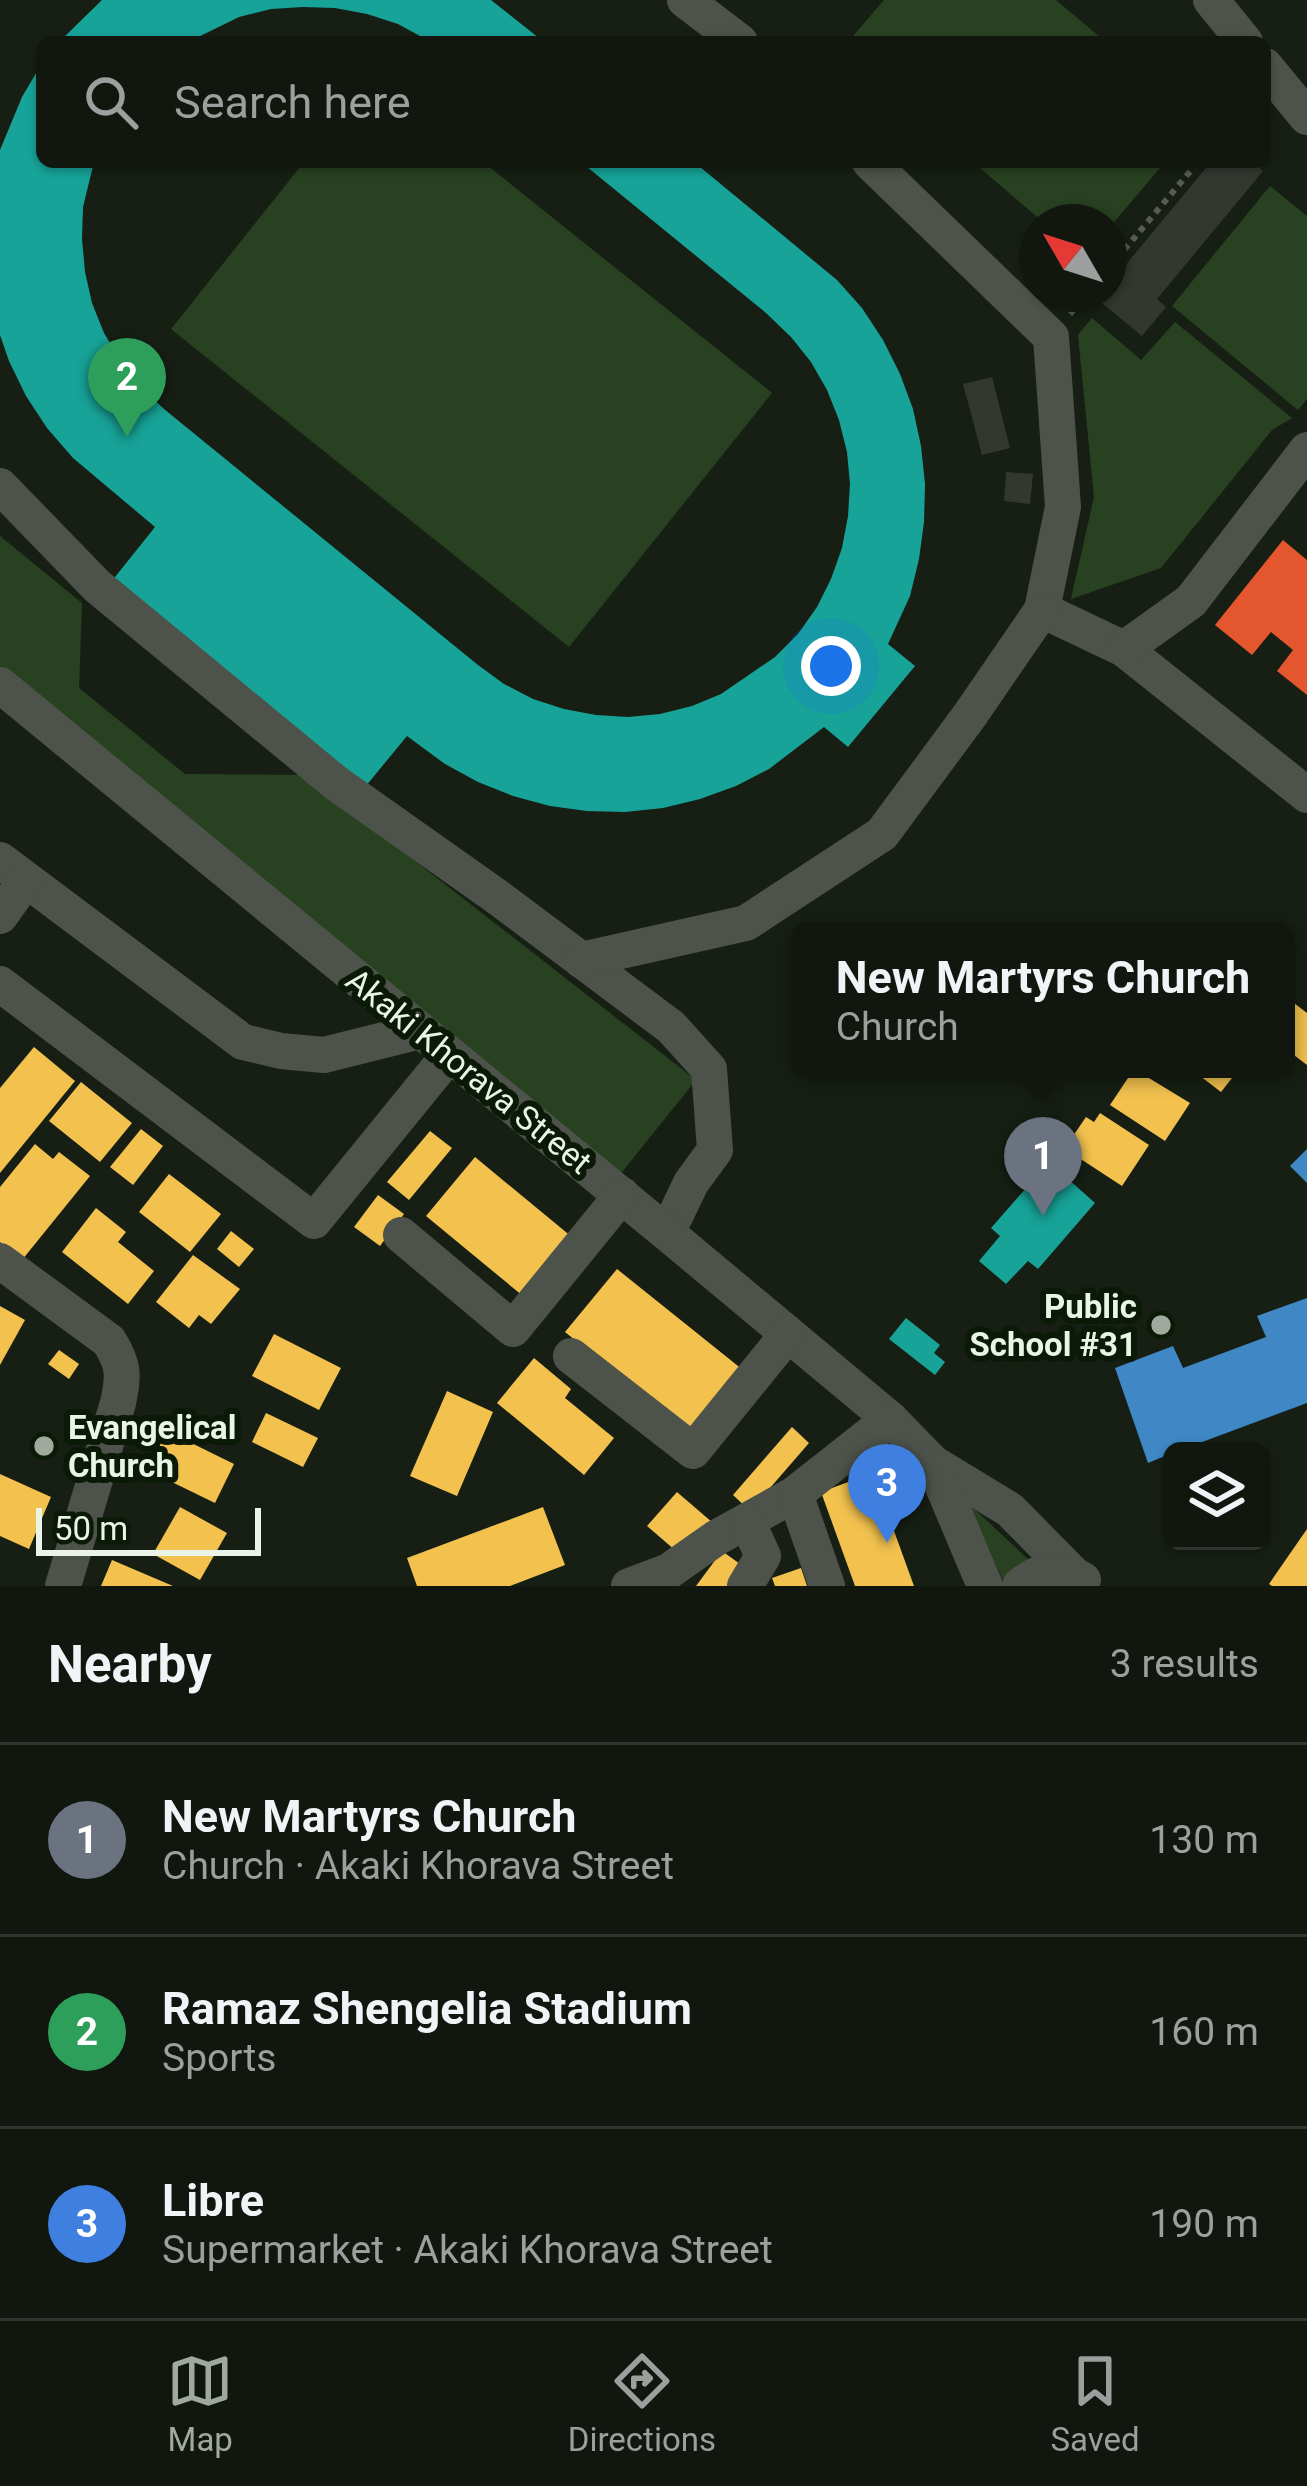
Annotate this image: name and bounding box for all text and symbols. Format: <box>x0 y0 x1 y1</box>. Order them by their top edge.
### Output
search box <box>36 36 1271 168</box>
icon: search <box>78 69 144 135</box>
text: Search here <box>174 76 411 129</box>
north arrow <box>1019 204 1127 312</box>
pin: 2 <box>88 338 166 437</box>
your location <box>801 636 861 696</box>
popup <box>791 922 1295 1078</box>
text: New Martyrs Church <box>836 951 1250 1004</box>
street label: Akaki Khorava Street <box>339 960 599 1182</box>
text: Church <box>836 1004 959 1050</box>
pin: 1 <box>1004 1117 1082 1216</box>
place label: Public School #31 <box>969 1287 1137 1364</box>
marker: Public School #31 <box>1148 1312 1174 1338</box>
place label: Evangelical Church <box>68 1408 237 1485</box>
marker: Evangelical Church <box>31 1433 57 1459</box>
map controls <box>1163 1442 1271 1550</box>
button: layers <box>1163 1442 1271 1550</box>
pin: 3 <box>848 1444 926 1543</box>
scale bar <box>36 1502 261 1555</box>
text: 50 m <box>54 1509 128 1548</box>
text: Nearby <box>48 1635 212 1694</box>
text: 3 results <box>1110 1641 1259 1687</box>
text: New Martyrs Church <box>162 1790 577 1843</box>
text: 1 <box>76 1817 98 1863</box>
text: 130 m <box>1149 1817 1259 1863</box>
text: Church · Akaki Khorava Street <box>162 1843 674 1889</box>
text: Ramaz Shengelia Stadium <box>162 1982 692 2035</box>
text: 2 <box>76 2009 98 2055</box>
text: 160 m <box>1149 2009 1259 2055</box>
text: Sports <box>162 2035 276 2081</box>
text: Libre <box>162 2174 264 2227</box>
text: 3 <box>76 2201 98 2247</box>
text: 190 m <box>1149 2201 1259 2247</box>
text: Supermarket · Akaki Khorava Street <box>162 2227 773 2273</box>
tab: Map <box>167 2348 233 2459</box>
tab: Directions <box>568 2348 716 2459</box>
tab: Saved <box>1051 2348 1140 2459</box>

